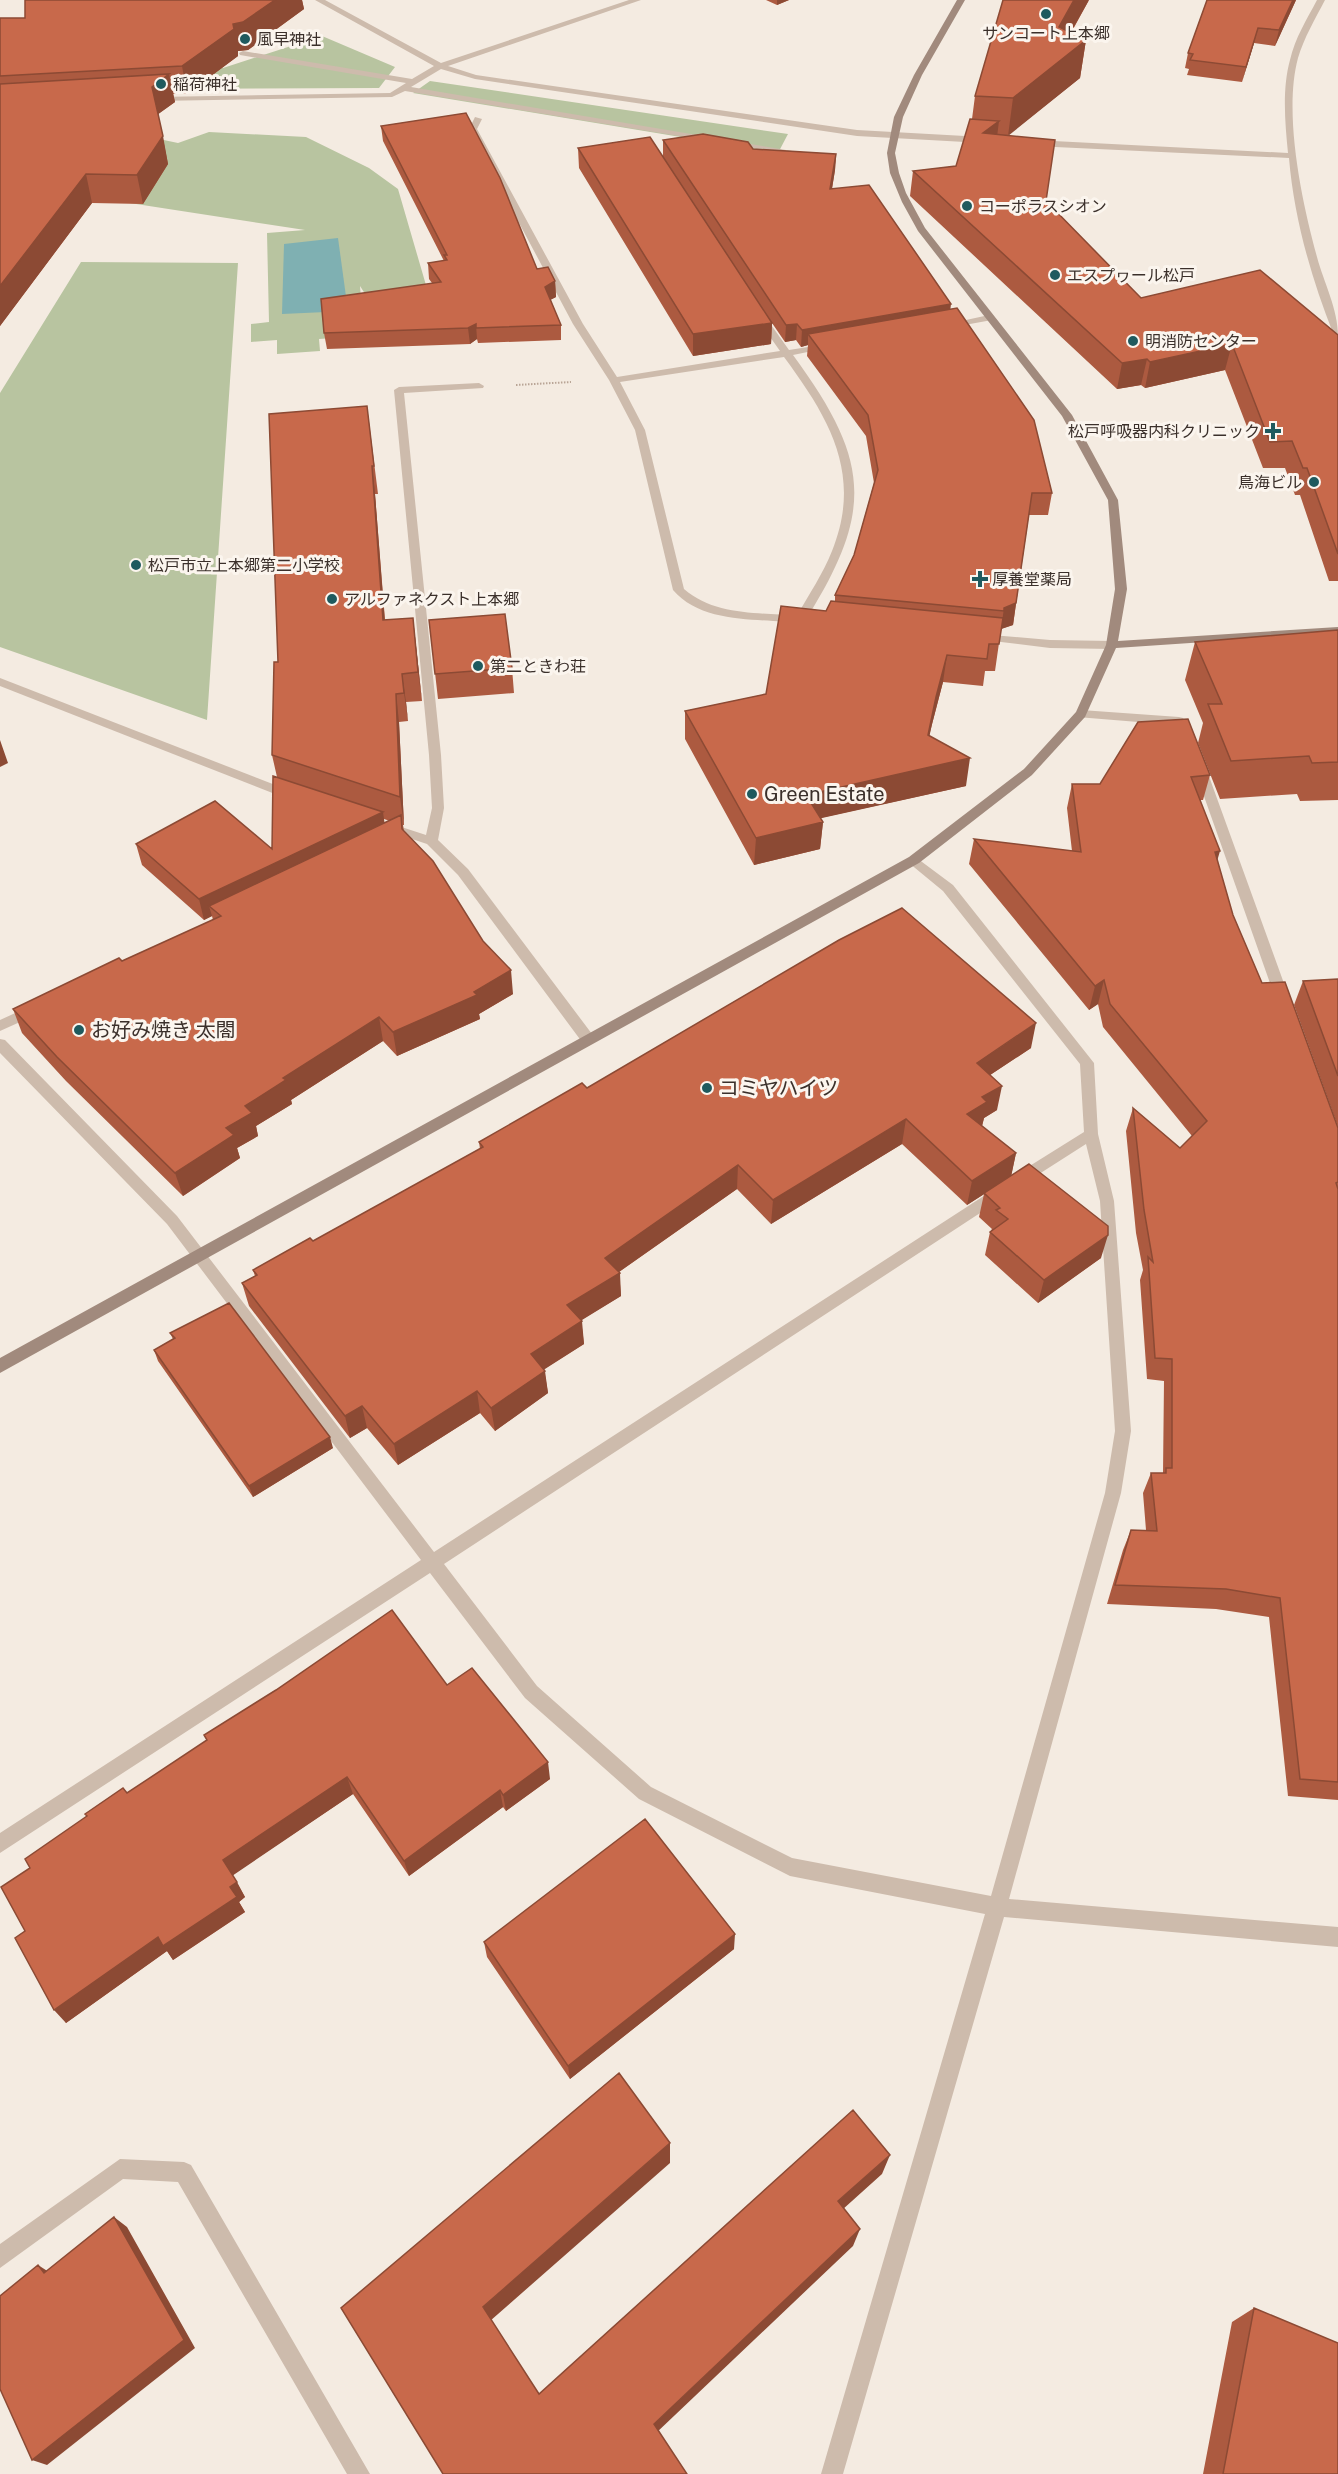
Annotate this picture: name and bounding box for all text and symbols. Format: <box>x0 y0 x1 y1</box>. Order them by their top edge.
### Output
marker: サンコート上本郷 <box>1039 7 1053 21</box>
place label: サンコート上本郷 <box>982 24 1110 43</box>
place label: 風早神社 <box>257 30 321 49</box>
marker: 風早神社 <box>238 32 252 46</box>
place label: 稲荷神社 <box>173 75 237 94</box>
marker: 稲荷神社 <box>154 77 168 91</box>
place label: コーポラスシオン <box>979 197 1107 216</box>
marker: コーポラスシオン <box>960 199 974 213</box>
place label: エスプヮール松戸 <box>1067 266 1195 285</box>
marker: エスプヮール松戸 <box>1048 268 1062 282</box>
place label: 明消防センター <box>1145 332 1257 351</box>
marker: 明消防センター <box>1126 334 1140 348</box>
place label: 松戸呼吸器内科クリニック <box>1068 422 1260 441</box>
marker: 松戸呼吸器内科クリニック <box>1264 422 1282 440</box>
place label: 鳥海ビル <box>1238 473 1302 492</box>
marker: 鳥海ビル <box>1307 475 1321 489</box>
place label: 松戸市立上本郷第二小学校 <box>148 556 340 575</box>
marker: 松戸市立上本郷第二小学校 <box>129 558 143 572</box>
place label: 厚養堂薬局 <box>992 570 1072 589</box>
marker: 厚養堂薬局 <box>973 572 987 586</box>
place label: アルファネクスト上本郷 <box>344 590 519 609</box>
marker: アルファネクスト上本郷 <box>325 592 339 606</box>
place label: 第二ときわ荘 <box>490 657 586 676</box>
marker: 第二ときわ荘 <box>471 659 485 673</box>
place label: Green Estate <box>764 782 885 806</box>
marker: Green Estate <box>745 787 759 801</box>
place label: お好み焼き 太閤 <box>91 1018 236 1042</box>
marker: お好み焼き 太閤 <box>72 1023 86 1037</box>
place label: コミヤハイツ <box>719 1076 838 1100</box>
marker: コミヤハイツ <box>700 1081 714 1095</box>

